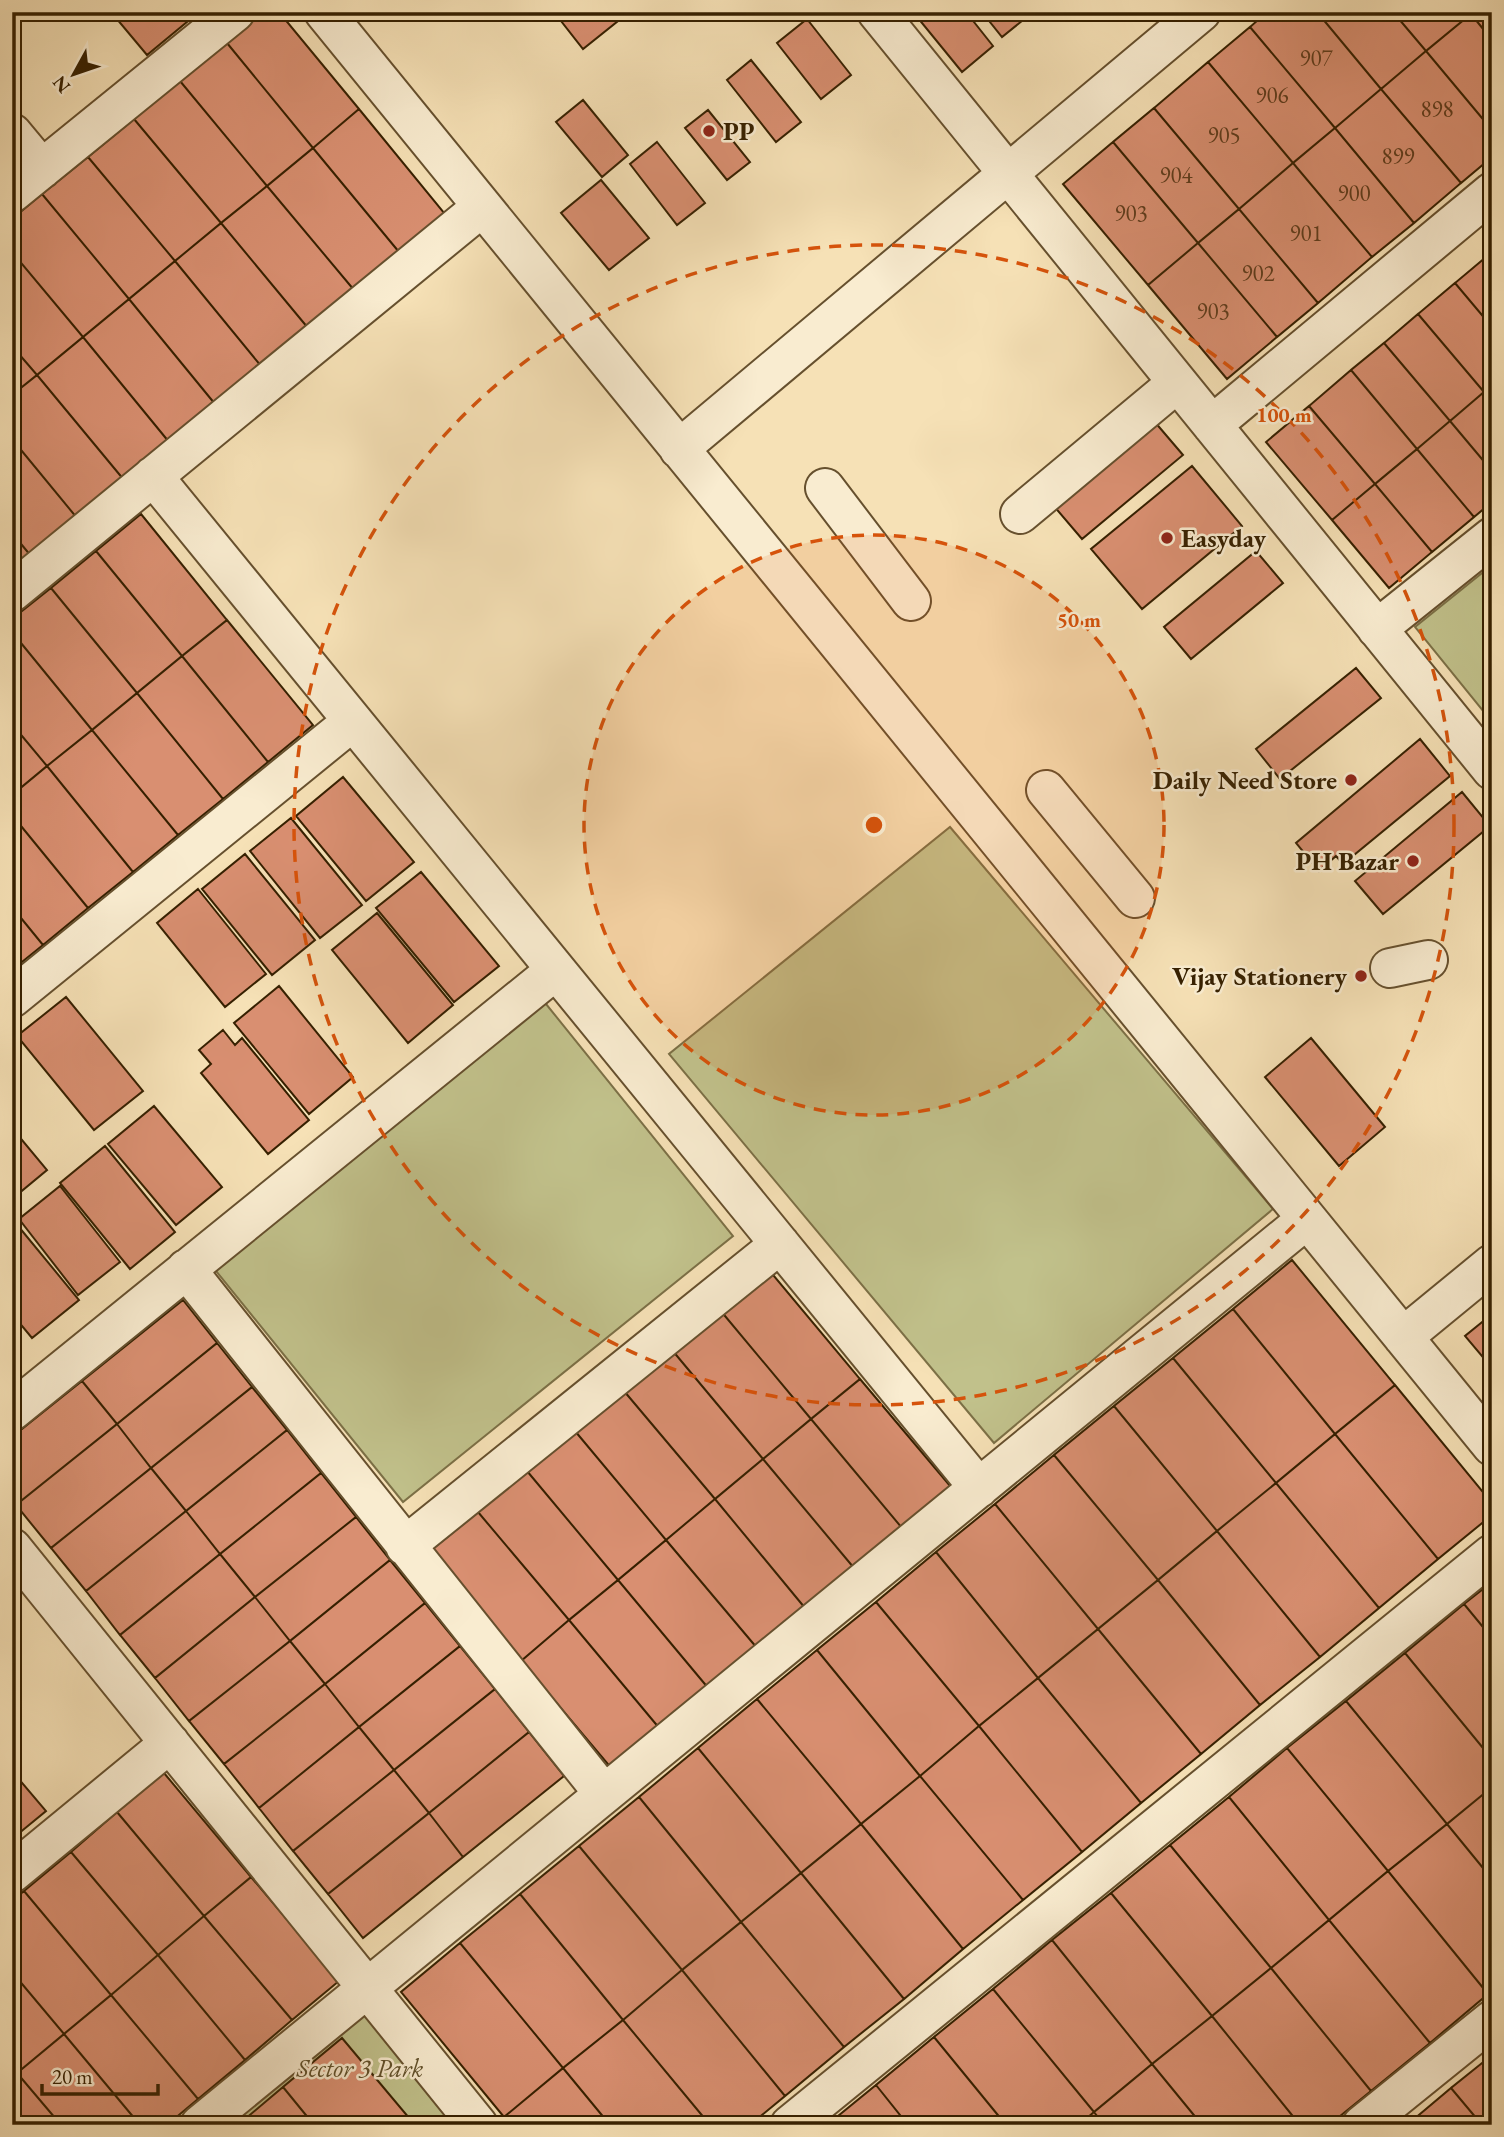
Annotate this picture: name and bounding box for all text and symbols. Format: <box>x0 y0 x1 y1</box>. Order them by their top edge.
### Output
north arrow <box>38 38 108 108</box>
house number: 907 <box>1299 43 1334 73</box>
text: N <box>46 70 76 99</box>
house number: 906 <box>1255 80 1289 110</box>
house number: 898 <box>1420 94 1454 124</box>
place label: PP <box>723 114 755 148</box>
house number: 905 <box>1207 120 1241 150</box>
marker: PP <box>701 123 717 139</box>
house number: 899 <box>1381 141 1415 171</box>
house number: 904 <box>1159 160 1194 190</box>
house number: 900 <box>1337 178 1371 208</box>
house number: 903 <box>1114 198 1148 228</box>
house number: 901 <box>1289 218 1323 248</box>
house number: 902 <box>1241 258 1275 288</box>
house number: 903 <box>1196 296 1230 326</box>
text: 100 m <box>1256 401 1312 428</box>
place label: Easyday <box>1181 521 1267 555</box>
marker: Easyday <box>1159 530 1175 546</box>
text: 50 m <box>1057 606 1101 633</box>
place label: Daily Need Store <box>1153 763 1337 797</box>
marker: Daily Need Store <box>1343 772 1359 788</box>
centre of rings <box>862 813 886 837</box>
place label: PH Bazar <box>1296 844 1399 878</box>
marker: PH Bazar <box>1405 853 1421 869</box>
place label: Vijay Stationery <box>1172 959 1347 993</box>
marker: Vijay Stationery <box>1353 968 1369 984</box>
park label: Sector 3 Park <box>296 2051 424 2085</box>
scale bar <box>42 2053 158 2097</box>
text: 20 m <box>52 2063 93 2090</box>

